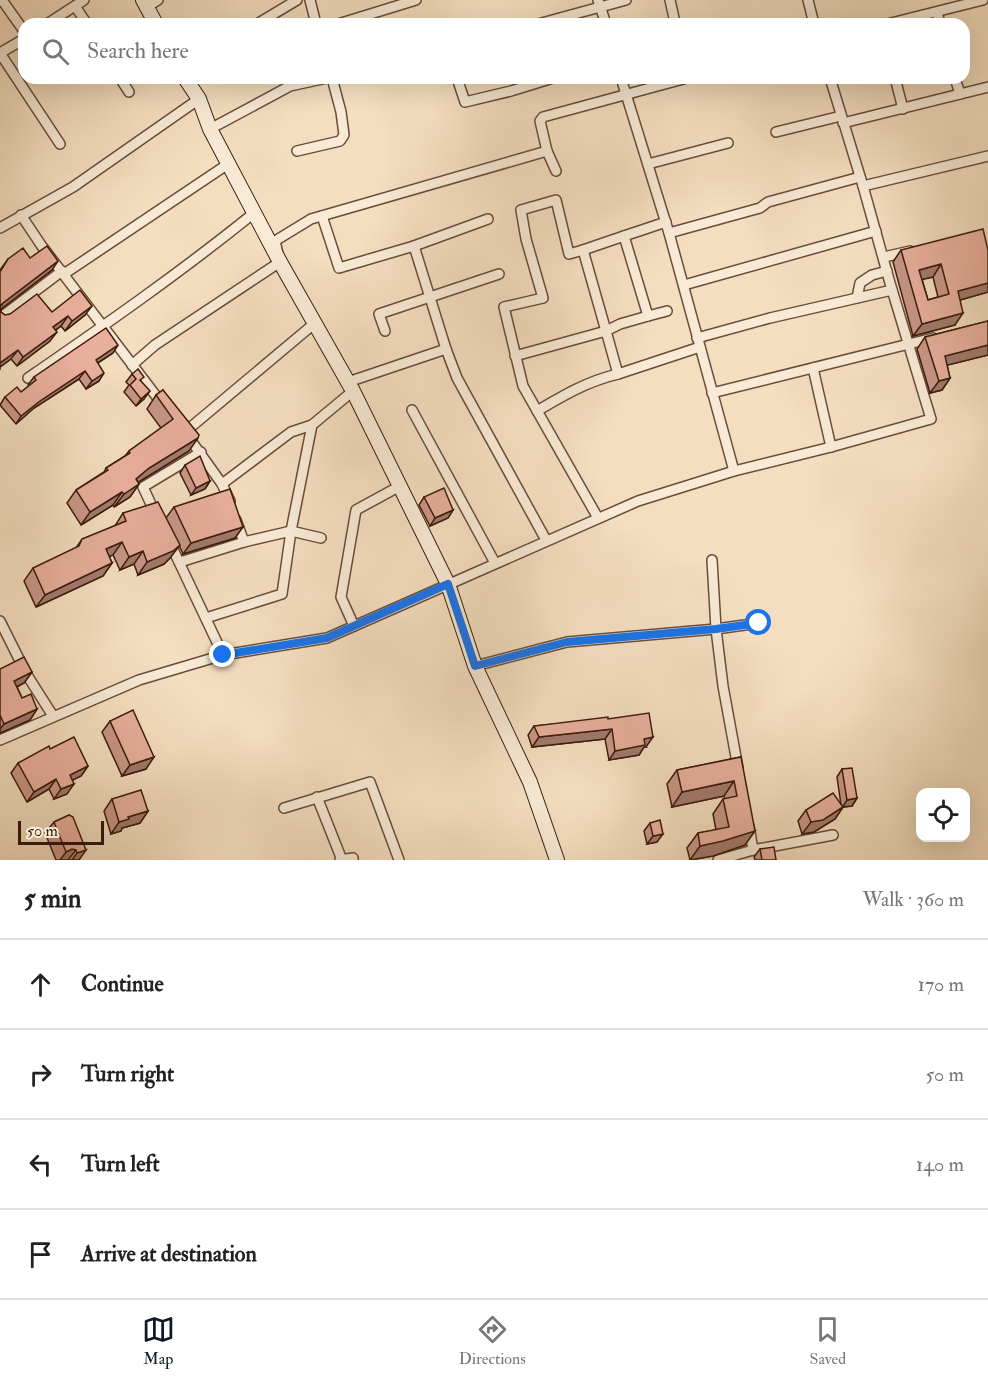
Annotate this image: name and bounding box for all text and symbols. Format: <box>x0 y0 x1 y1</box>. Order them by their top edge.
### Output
search box <box>18 18 970 84</box>
icon: search <box>39 35 72 68</box>
text: Search here <box>87 37 189 65</box>
route start <box>745 609 771 635</box>
route end <box>209 641 235 667</box>
map controls <box>916 788 970 842</box>
button: locate <box>916 788 970 842</box>
scale bar <box>18 818 104 846</box>
text: 50 m <box>27 821 58 841</box>
text: 5 min <box>24 883 81 915</box>
text: Walk · 360 m <box>862 887 964 912</box>
icon: ahead <box>24 968 57 1001</box>
text: Continue <box>81 970 164 998</box>
text: 170 m <box>918 972 964 997</box>
icon: right <box>24 1058 57 1091</box>
text: Turn right <box>81 1060 174 1088</box>
text: 50 m <box>925 1062 964 1087</box>
icon: left <box>24 1148 57 1181</box>
text: Turn left <box>81 1150 160 1178</box>
text: 140 m <box>916 1152 964 1177</box>
icon: arrive <box>24 1238 57 1271</box>
text: Arrive at destination <box>81 1240 257 1268</box>
tab: Map <box>142 1313 175 1369</box>
tab: Directions <box>459 1313 526 1369</box>
tab: Saved <box>810 1313 846 1369</box>

